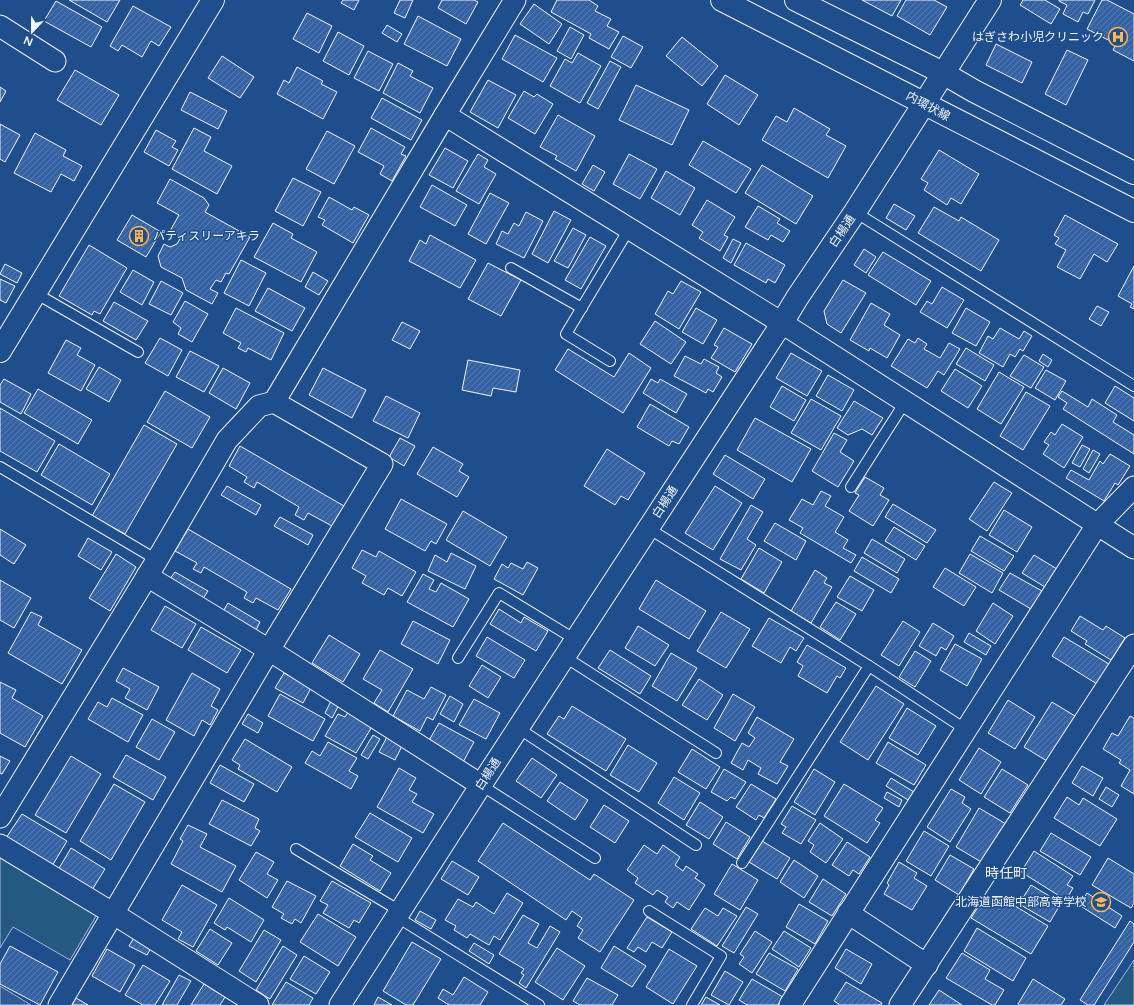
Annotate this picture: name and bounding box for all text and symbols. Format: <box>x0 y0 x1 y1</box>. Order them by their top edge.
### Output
north arrow <box>12 12 52 52</box>
hospital icon: はぎさわ小児クリニック <box>1107 26 1129 48</box>
place label: はぎさわ小児クリニック <box>972 30 1104 44</box>
text: N <box>22 33 35 48</box>
street label: 内環状線 <box>904 89 952 123</box>
street label: 白楊通 <box>826 212 858 250</box>
building icon: パティスリーアキラ <box>128 225 150 247</box>
place label: パティスリーアキラ <box>153 229 260 243</box>
street label: 白楊通 <box>649 483 681 521</box>
street label: 白楊通 <box>472 755 504 793</box>
district label: 時任町 <box>985 865 1027 882</box>
school or university icon: 北海道函館中部高等学校 <box>1090 891 1112 913</box>
place label: 北海道函館中部高等学校 <box>955 895 1087 909</box>

